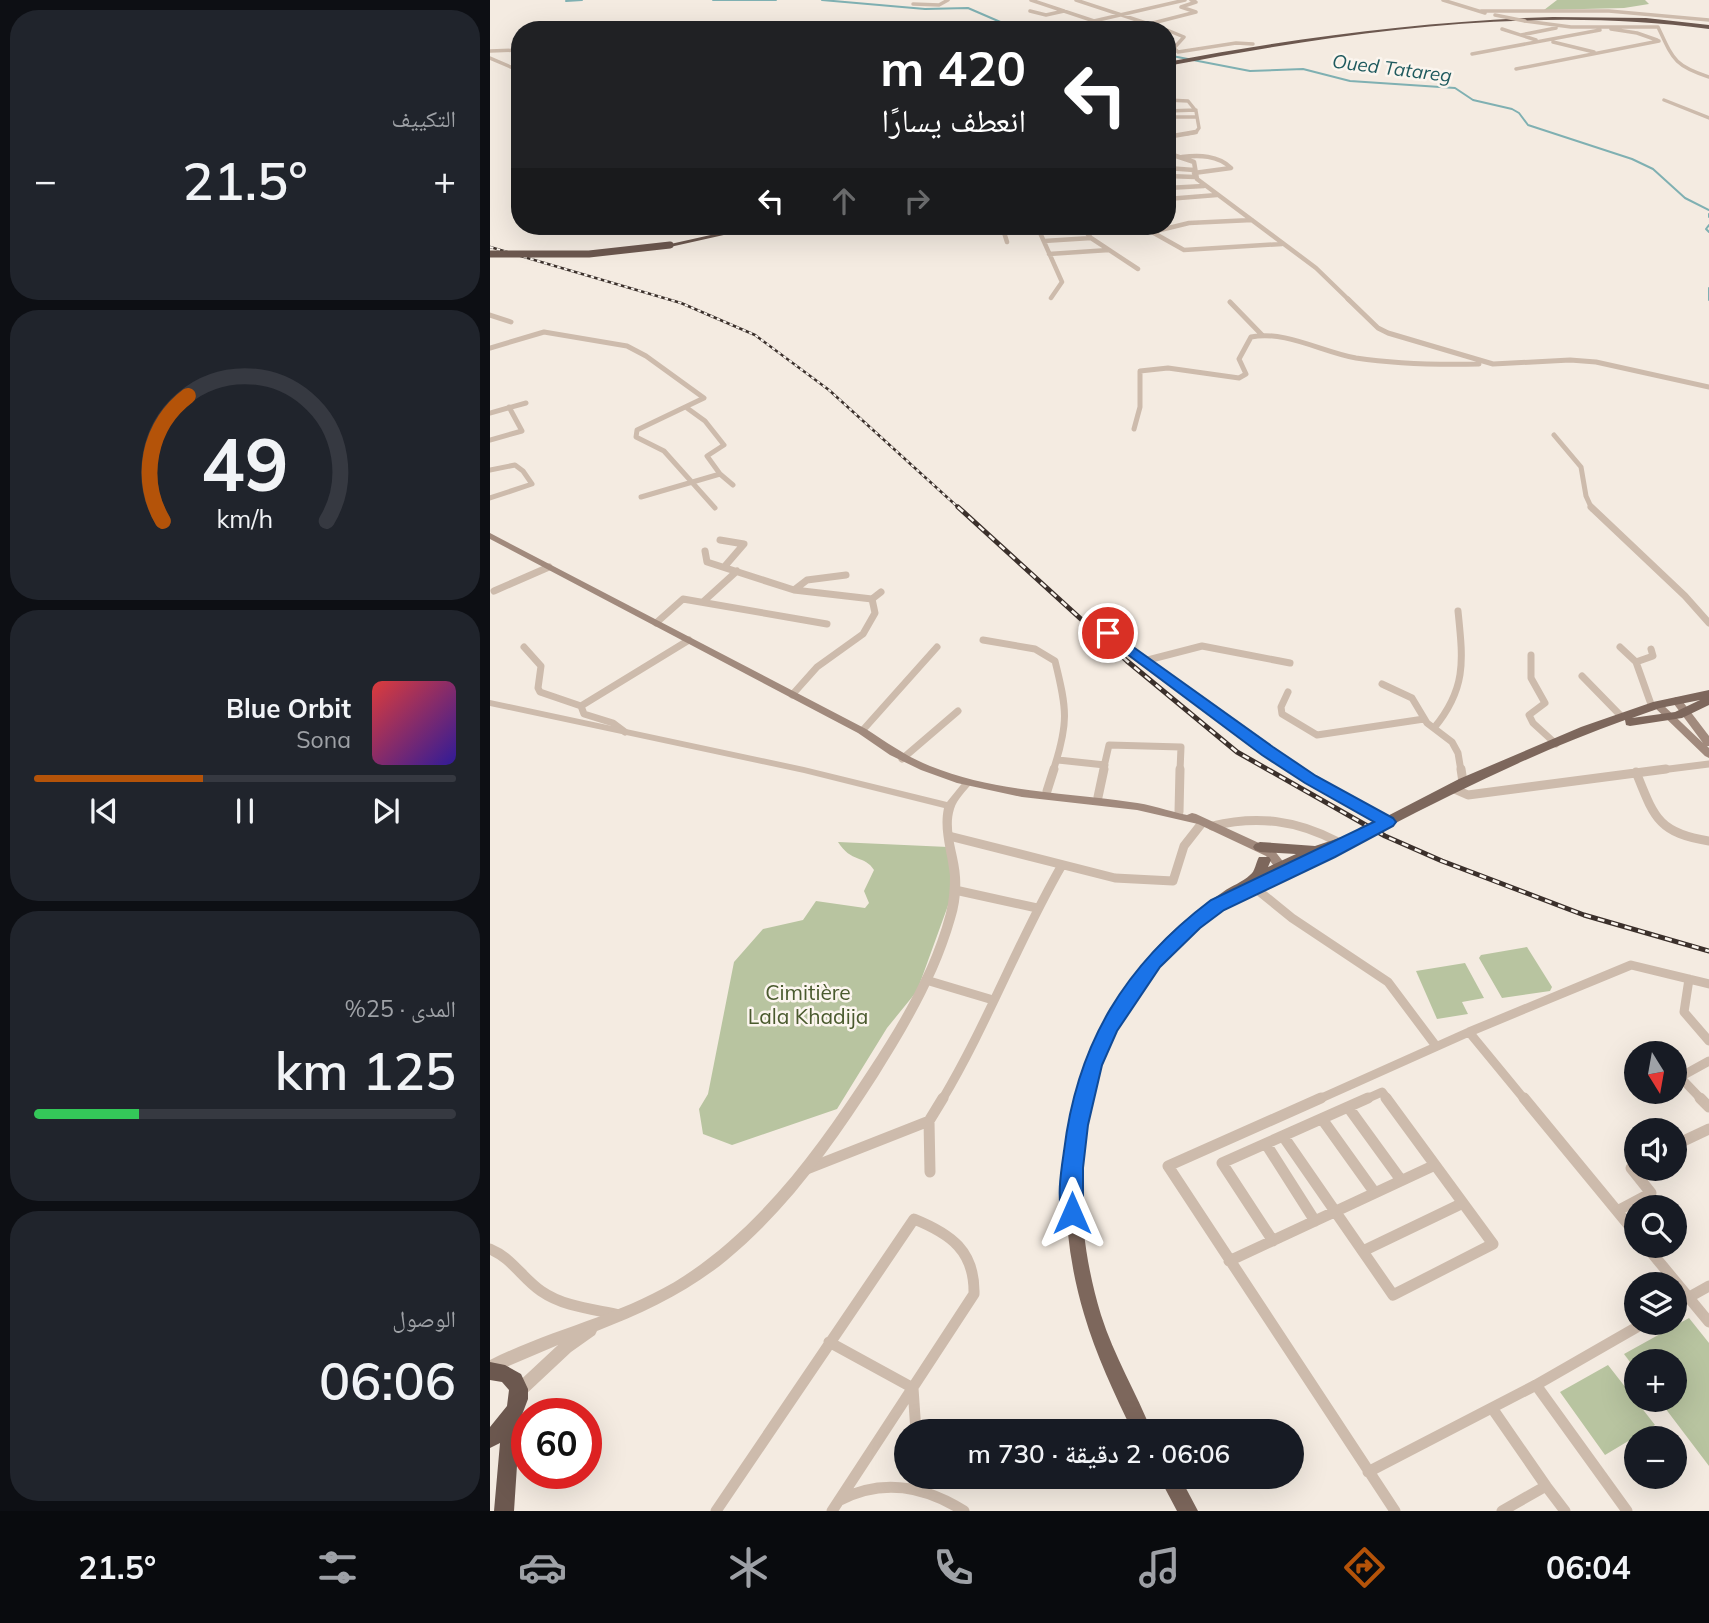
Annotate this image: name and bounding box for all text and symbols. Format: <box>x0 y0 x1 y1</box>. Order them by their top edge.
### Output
text: 420 m <box>880 37 1026 98</box>
icon: left <box>1050 49 1141 140</box>
water label: Oued Tatareg <box>1331 49 1453 87</box>
text: انعطف يسارًا <box>881 100 1026 140</box>
text: التكييف <box>391 104 456 133</box>
text: 21.5° <box>182 148 308 213</box>
text: − <box>34 156 57 204</box>
text: + <box>433 156 456 204</box>
icon: left <box>752 182 790 220</box>
icon: ahead <box>825 182 863 220</box>
icon: right <box>898 182 936 220</box>
text: 49 <box>201 419 289 510</box>
text: km/h <box>217 503 273 534</box>
pin <box>1078 603 1138 663</box>
icon: arrive <box>1089 614 1127 652</box>
text: Blue Orbit <box>226 692 351 725</box>
text: Sona <box>296 725 351 754</box>
icon: previous <box>85 792 123 830</box>
icon: pause <box>226 792 264 830</box>
icon: next <box>367 792 405 830</box>
park label: Cimitière Lala Khadija <box>748 979 868 1029</box>
text: المدى · 25% <box>345 994 456 1023</box>
text: 125 km <box>275 1038 456 1103</box>
north arrow <box>1624 1041 1687 1104</box>
map controls <box>1624 1041 1687 1489</box>
button: sound <box>1624 1118 1687 1181</box>
position arrow <box>1035 1176 1109 1250</box>
button: search <box>1624 1195 1687 1258</box>
button: layers <box>1624 1272 1687 1335</box>
text: الوصول <box>392 1304 456 1333</box>
text: 06:06 <box>319 1348 456 1413</box>
button: + <box>1624 1349 1687 1412</box>
speed limit sign: 60 <box>511 1398 602 1489</box>
button: − <box>1624 1426 1687 1489</box>
text: 06:06 · 2 دقيقة · 730 m <box>968 1437 1230 1470</box>
icon: filters <box>313 1543 362 1592</box>
icon: car <box>518 1543 567 1592</box>
icon: climate <box>724 1543 773 1592</box>
icon: phone <box>929 1543 978 1592</box>
icon: music <box>1135 1543 1184 1592</box>
icon: directions <box>1340 1543 1389 1592</box>
text: 21.5° <box>78 1547 156 1587</box>
text: 06:04 <box>1546 1547 1631 1587</box>

